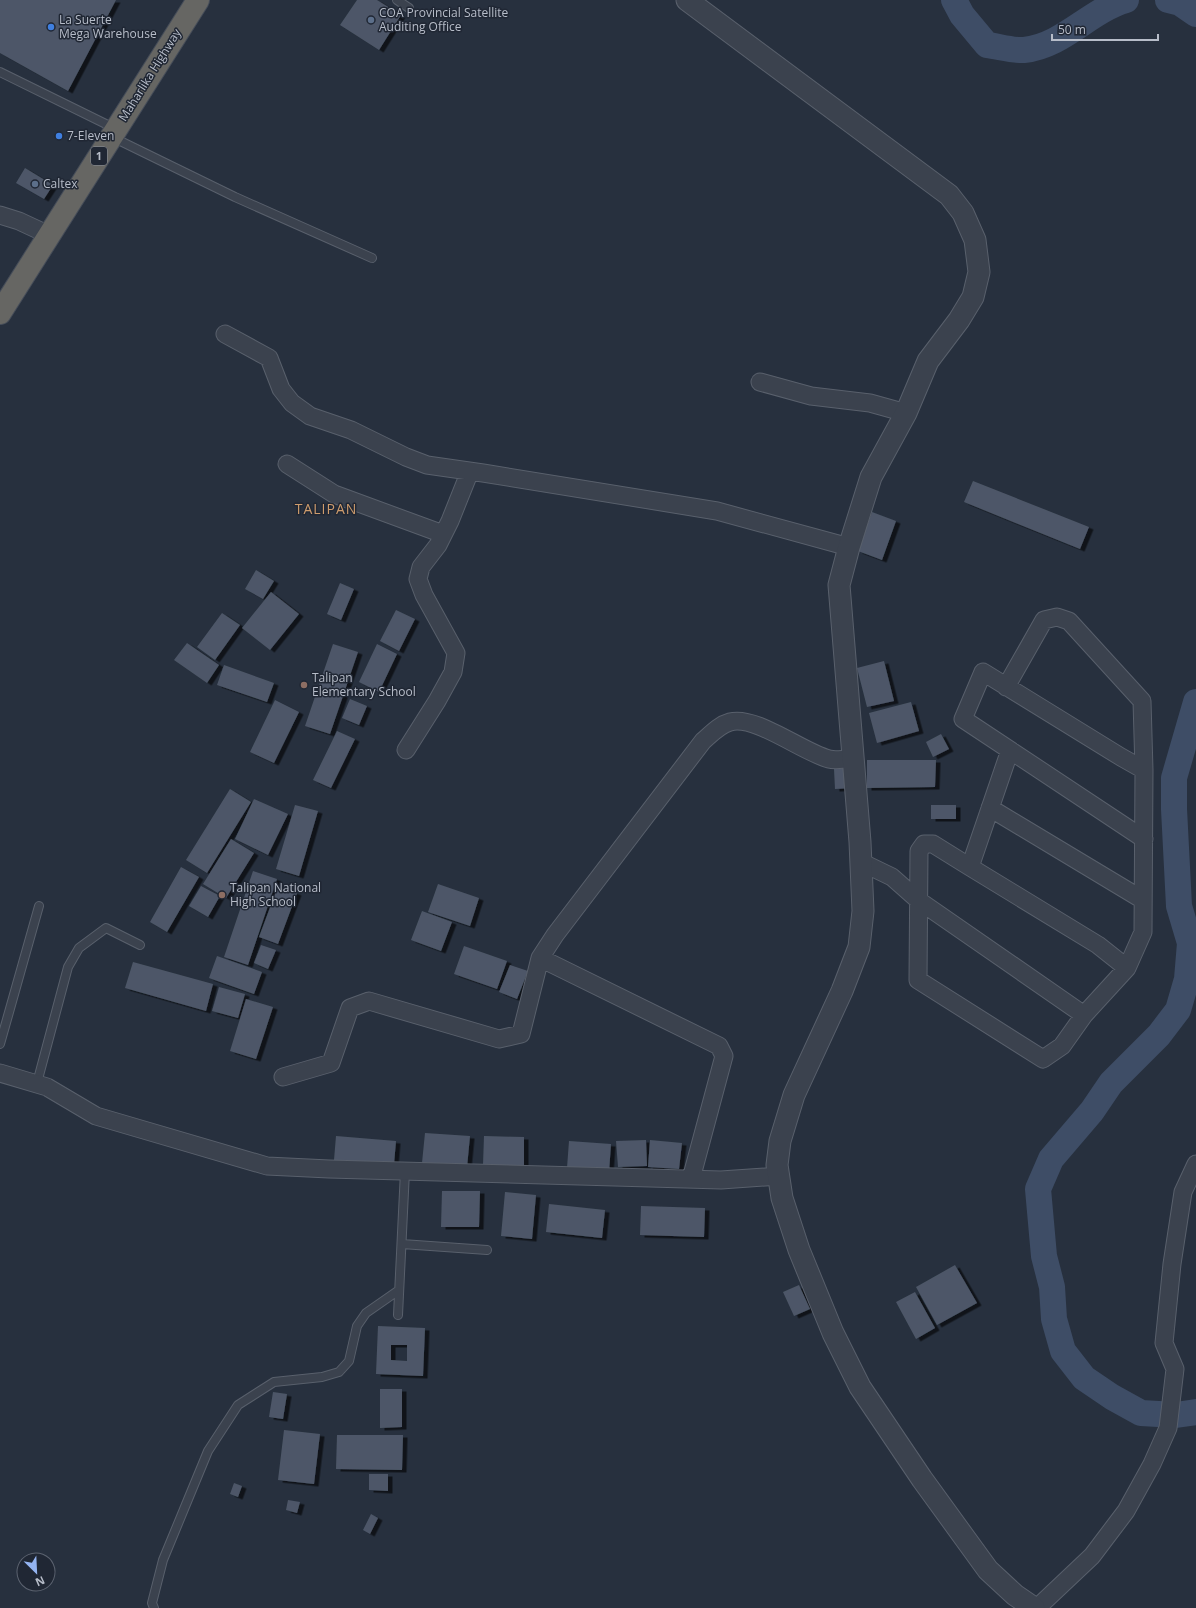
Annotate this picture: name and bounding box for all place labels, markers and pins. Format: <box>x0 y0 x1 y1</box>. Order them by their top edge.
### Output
place label: COA Provincial Satellite Auditing Office <box>379 4 509 35</box>
place label: La Suerte Mega Warehouse <box>59 11 157 42</box>
marker: COA Provincial Satellite Auditing Office <box>366 15 376 25</box>
marker: La Suerte Mega Warehouse <box>46 22 56 32</box>
place label: 7-Eleven <box>67 127 114 144</box>
marker: 7-Eleven <box>54 131 64 141</box>
place label: Caltex <box>43 175 78 192</box>
marker: Caltex <box>30 179 40 189</box>
place label: Talipan Elementary School <box>312 669 416 700</box>
marker: Talipan Elementary School <box>299 680 309 690</box>
place label: Talipan National High School <box>230 879 321 910</box>
marker: Talipan National High School <box>217 890 227 900</box>

